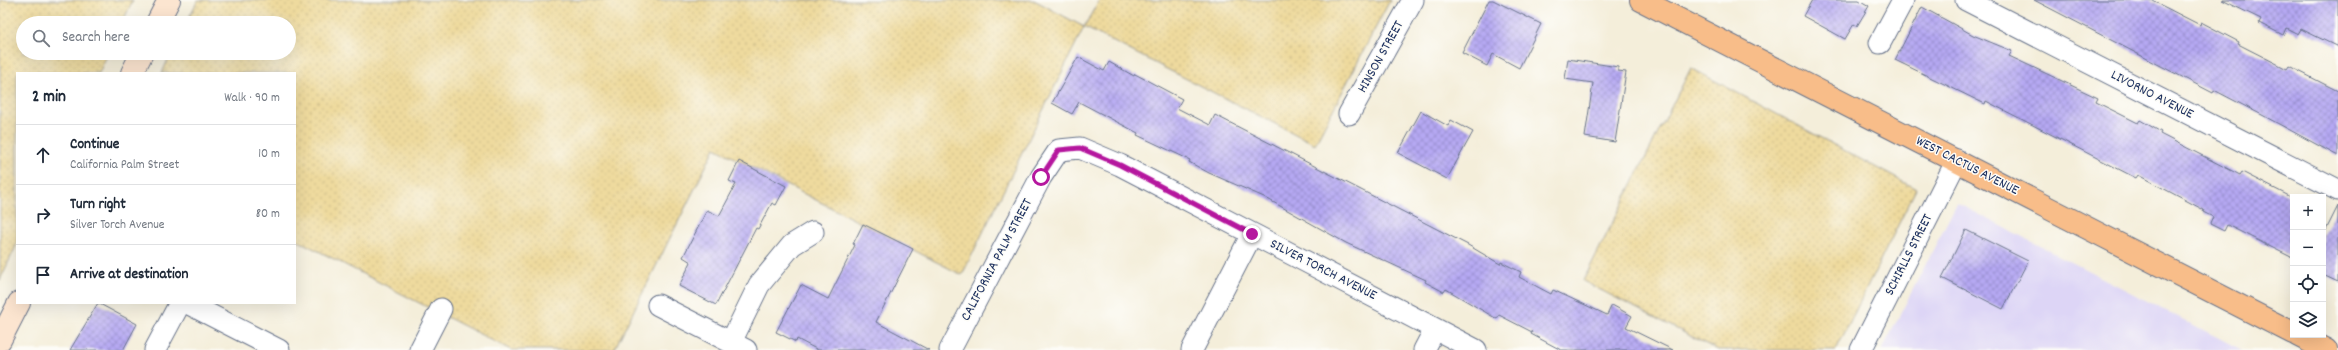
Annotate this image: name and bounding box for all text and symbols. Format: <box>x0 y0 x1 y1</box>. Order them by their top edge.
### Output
search box <box>16 16 296 60</box>
street label: HINSON STREET <box>1353 17 1409 97</box>
icon: search <box>30 27 52 49</box>
text: Search here <box>62 27 130 49</box>
street label: LIVORNO AVENUE <box>2107 66 2197 125</box>
text: 2 min <box>32 86 66 110</box>
text: Walk · 90 m <box>224 89 280 108</box>
street label: WEST CACTUS AVENUE <box>1912 131 2023 201</box>
text: Continue <box>70 134 119 156</box>
icon: ahead <box>32 144 54 166</box>
text: 10 m <box>258 145 280 164</box>
text: California Palm Street <box>70 156 179 175</box>
route start <box>1032 168 1050 186</box>
text: Turn right <box>70 194 126 216</box>
map controls <box>2290 194 2326 338</box>
button: + <box>2290 194 2326 230</box>
street label: CALIFORNIA PALM STREET <box>956 195 1038 325</box>
icon: right <box>32 204 54 226</box>
text: 80 m <box>256 205 280 224</box>
street label: SCHIRLLS STREET <box>1880 210 1938 299</box>
text: Silver Torch Avenue <box>70 216 165 235</box>
route end <box>1243 225 1261 243</box>
button: − <box>2290 230 2326 266</box>
street label: SILVER TORCH AVENUE <box>1266 234 1381 306</box>
icon: arrive <box>32 264 54 286</box>
text: Arrive at destination <box>70 264 188 286</box>
button: locate <box>2290 266 2326 302</box>
button: layers <box>2290 302 2326 338</box>

